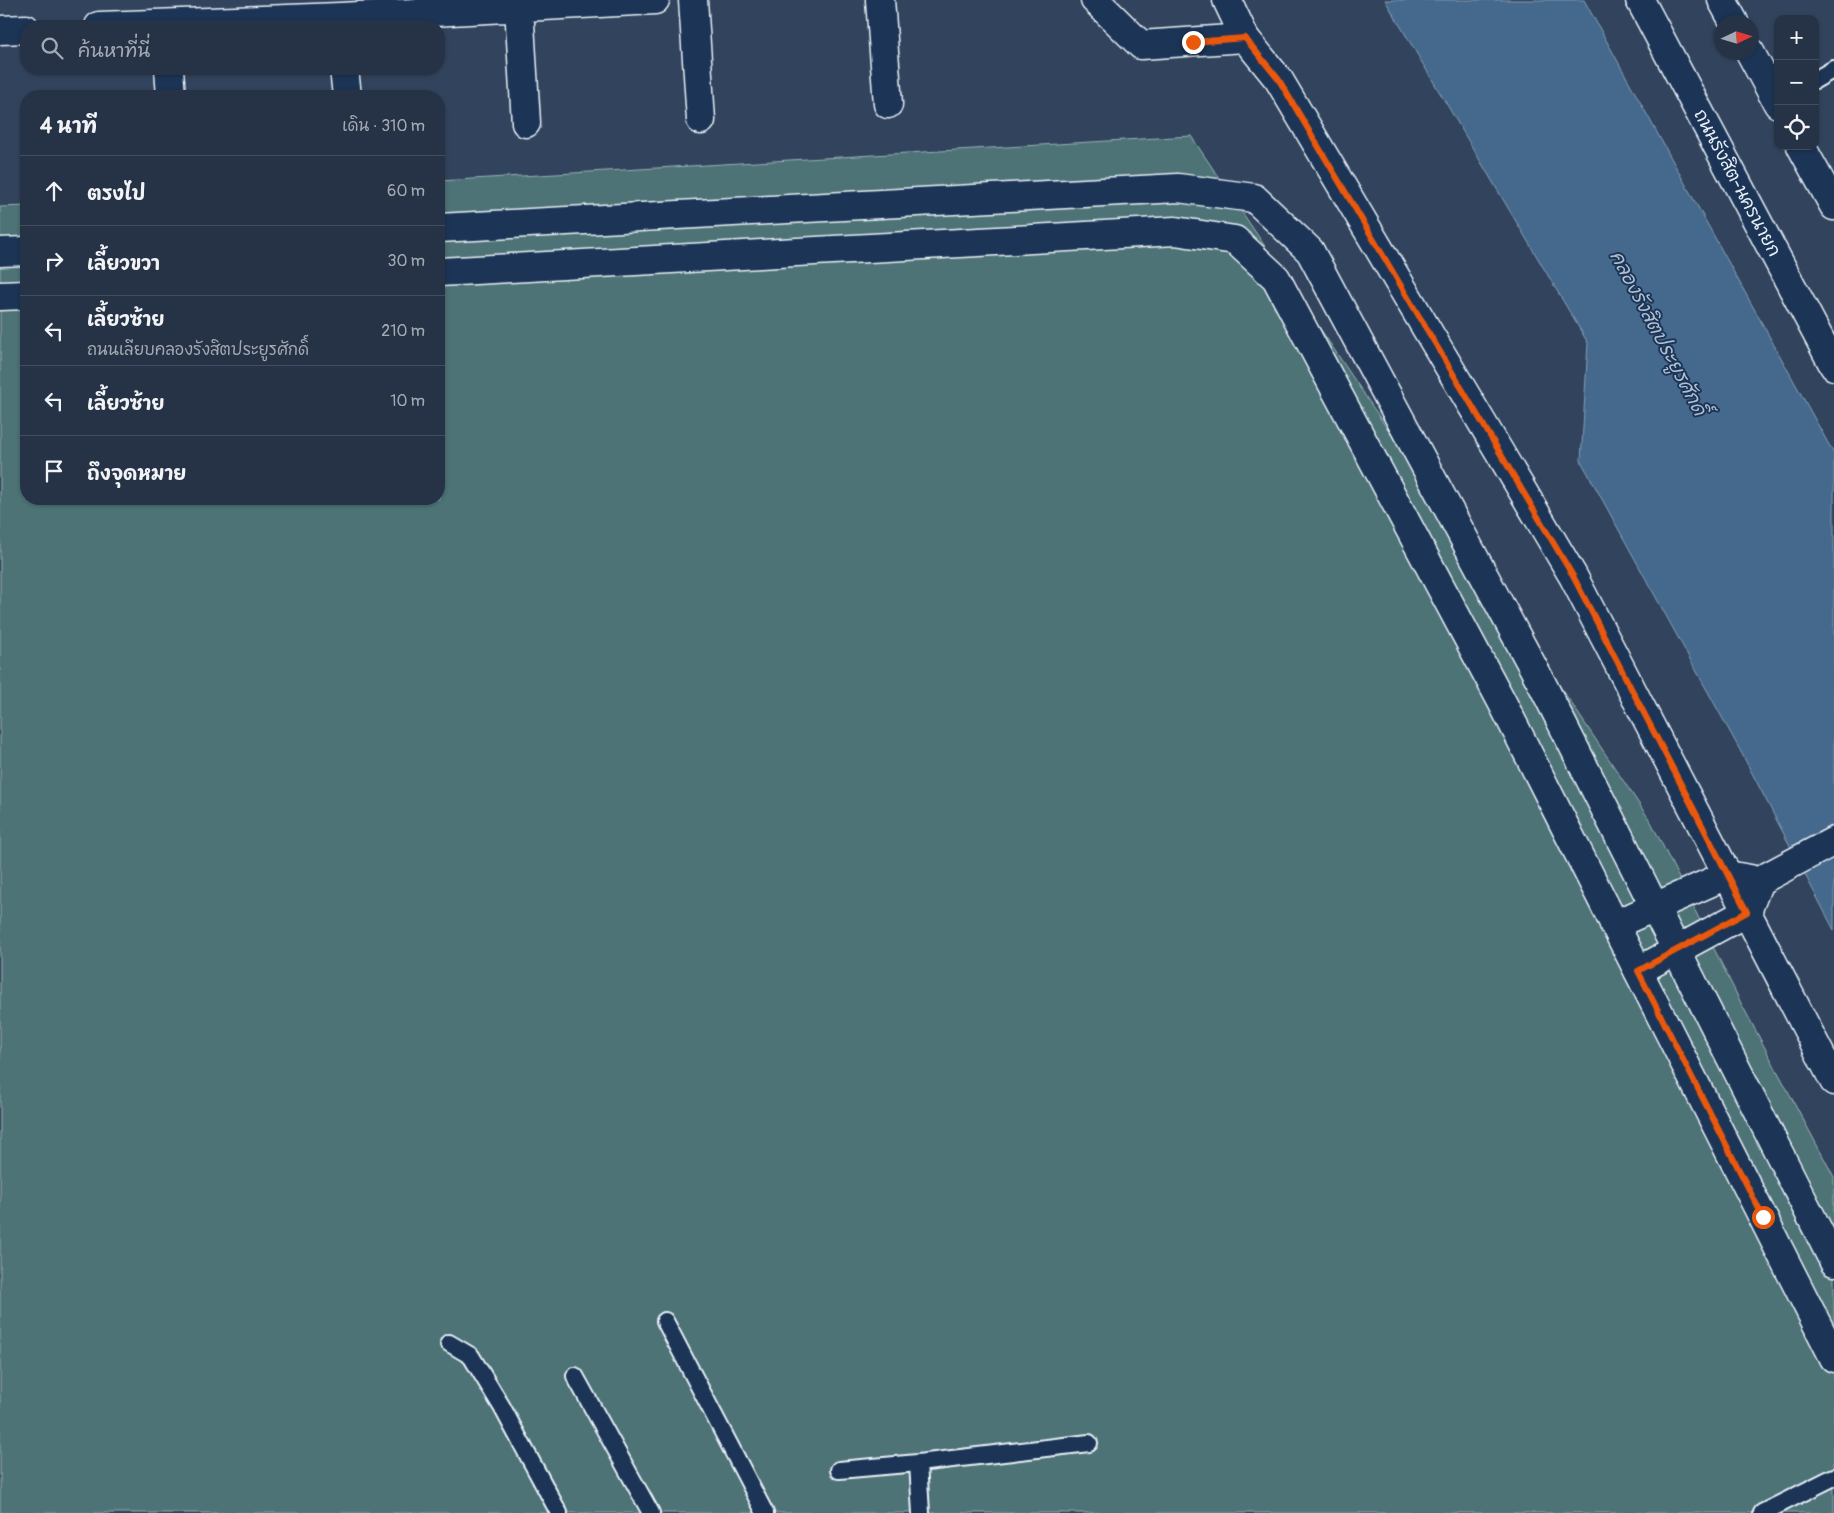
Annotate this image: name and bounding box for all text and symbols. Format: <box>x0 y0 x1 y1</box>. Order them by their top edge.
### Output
north arrow <box>1714 15 1759 60</box>
map controls <box>1774 15 1819 150</box>
button: + <box>1774 15 1819 60</box>
search box <box>20 20 445 75</box>
route end <box>1182 31 1205 54</box>
icon: search <box>38 34 66 62</box>
text: ค้นหาที่นี่ <box>78 39 150 63</box>
button: − <box>1774 60 1819 105</box>
street label: ถนนรังสิต-นครนายก <box>1688 105 1786 261</box>
button: locate <box>1774 105 1819 150</box>
text: 4 นาที <box>40 113 97 140</box>
text: เดิน · 310 m <box>342 116 425 136</box>
icon: ahead <box>40 177 68 205</box>
text: 60 m <box>387 181 425 201</box>
text: ตรงไป <box>87 182 145 206</box>
water label: คลองรังสิตประยูรศักดิ์ <box>1603 244 1719 425</box>
icon: right <box>40 247 68 275</box>
text: 30 m <box>387 251 425 271</box>
text: เลี้ยวขวา <box>87 252 160 276</box>
text: เลี้ยวซ้าย <box>87 308 164 332</box>
icon: left <box>40 317 68 345</box>
text: 210 m <box>381 321 425 341</box>
text: ถนนเลียบคลองรังสิตประยูรศักดิ์ <box>87 340 309 360</box>
icon: left <box>40 387 68 415</box>
text: 10 m <box>390 391 425 411</box>
text: เลี้ยวซ้าย <box>87 392 164 416</box>
icon: arrive <box>40 457 68 485</box>
text: ถึงจุดหมาย <box>87 462 186 486</box>
route start <box>1752 1206 1775 1229</box>

